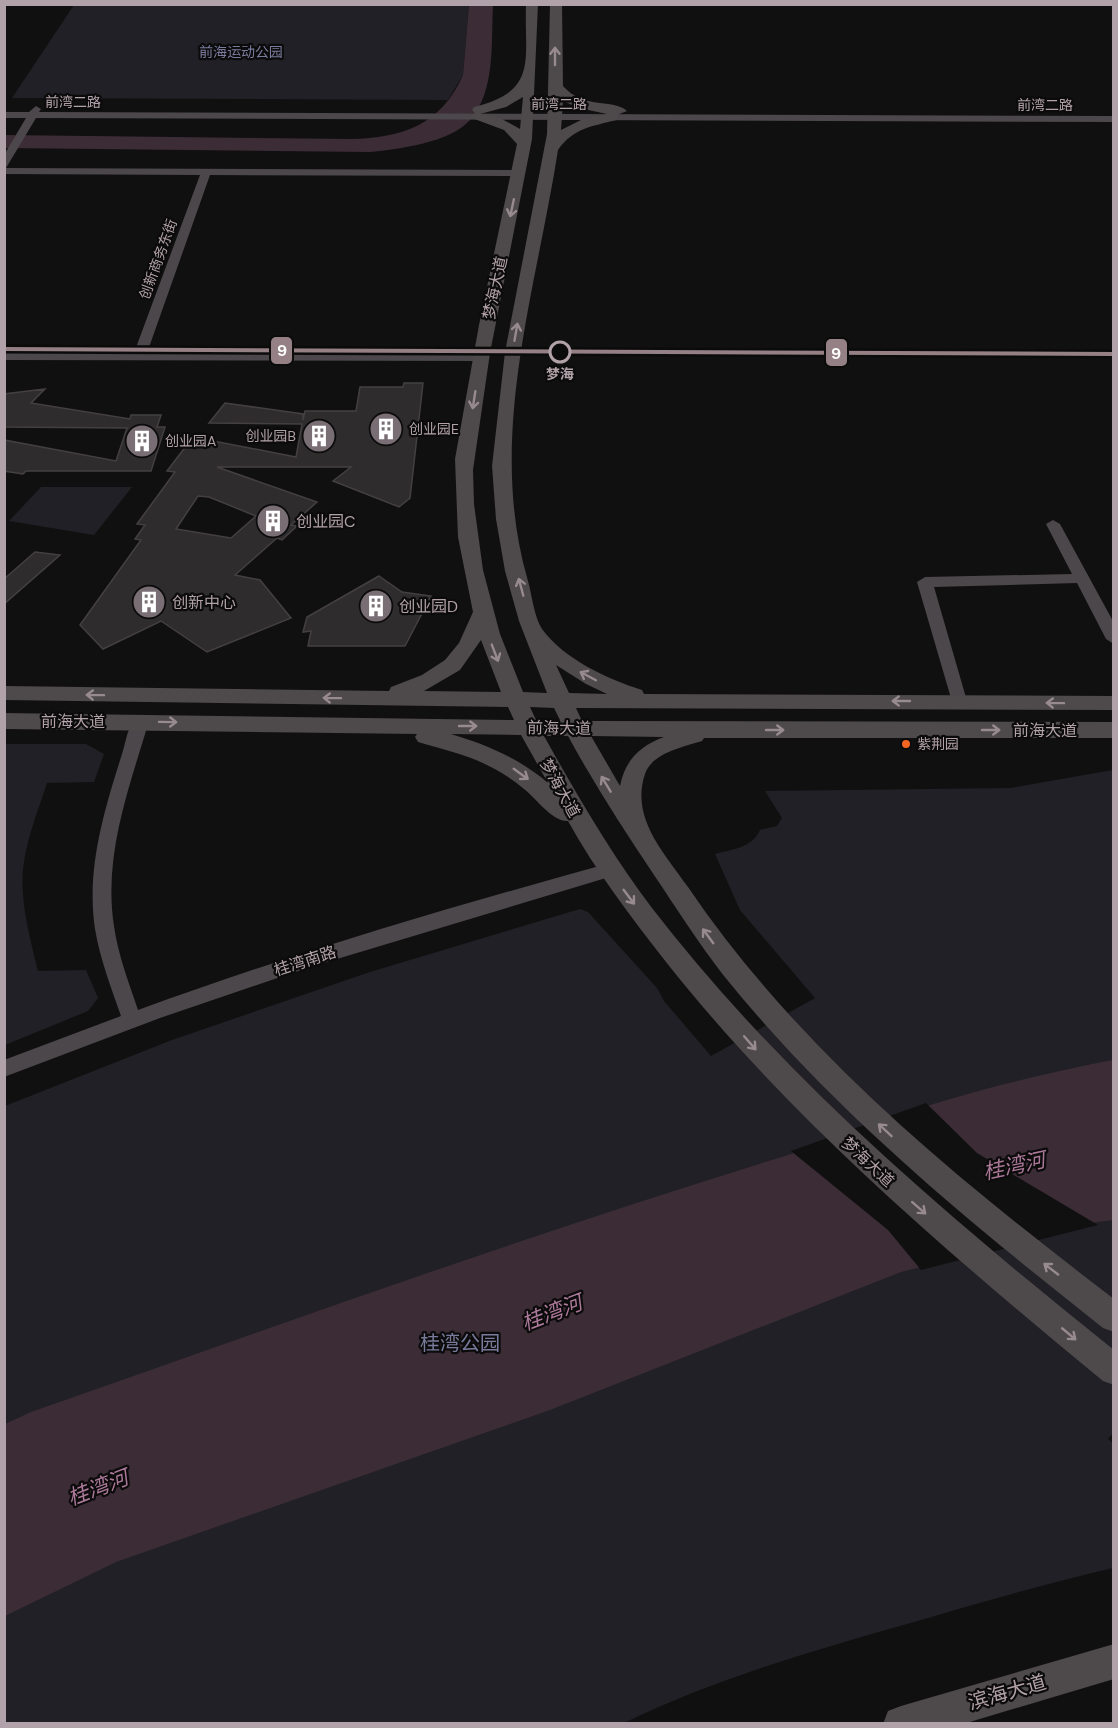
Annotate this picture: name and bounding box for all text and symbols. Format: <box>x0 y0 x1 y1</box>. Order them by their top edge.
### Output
park label: 前海运动公园 <box>199 43 283 61</box>
one-way arrow <box>549 47 561 67</box>
street label: 前湾二路 <box>45 93 101 111</box>
street label: 前湾二路 <box>531 95 587 113</box>
street label: 前湾二路 <box>1017 96 1073 114</box>
one-way arrow <box>505 199 517 218</box>
street label: 创新商务东街 <box>135 216 181 302</box>
street label: 梦海大道 <box>478 255 512 321</box>
one-way arrow <box>511 322 522 342</box>
line badge: 9 <box>270 336 293 365</box>
line badge: 9 <box>825 338 848 367</box>
text: 9 <box>277 340 287 361</box>
marker: 梦海 <box>549 341 571 363</box>
text: 9 <box>831 343 841 364</box>
place label: 梦海 <box>546 365 574 383</box>
one-way arrow <box>468 389 479 409</box>
building icon: 创业园E <box>368 411 404 447</box>
building icon: 创业园B <box>301 418 337 454</box>
place label: 创业园E <box>409 420 459 438</box>
building icon: 创业园A <box>124 423 160 459</box>
place label: 创业园B <box>246 427 296 445</box>
place label: 创业园A <box>165 432 216 450</box>
building icon: 创业园C <box>255 503 291 539</box>
place label: 创业园C <box>296 511 355 532</box>
one-way arrow <box>514 578 526 597</box>
building icon: 创新中心 <box>131 584 167 620</box>
building icon: 创业园D <box>358 588 394 624</box>
place label: 创新中心 <box>172 592 236 613</box>
place label: 创业园D <box>399 596 458 617</box>
one-way arrow <box>490 643 501 662</box>
one-way arrow <box>580 670 597 682</box>
one-way arrow <box>86 689 106 700</box>
one-way arrow <box>323 692 343 703</box>
one-way arrow <box>891 695 911 707</box>
one-way arrow <box>1046 697 1066 709</box>
street label: 前海大道 <box>41 711 105 732</box>
one-way arrow <box>157 716 177 728</box>
street label: 前海大道 <box>527 717 591 739</box>
one-way arrow <box>457 720 477 732</box>
street label: 前海大道 <box>1013 720 1077 741</box>
one-way arrow <box>764 724 784 736</box>
one-way arrow <box>980 724 1000 736</box>
place label: 紫荆园 <box>917 735 959 753</box>
marker: 紫荆园 <box>900 738 912 750</box>
street label: 梦海大道 <box>535 755 585 821</box>
one-way arrow <box>513 768 529 780</box>
one-way arrow <box>600 776 612 793</box>
one-way arrow <box>623 888 636 904</box>
one-way arrow <box>702 929 715 945</box>
street label: 桂湾南路 <box>271 941 339 981</box>
one-way arrow <box>743 1035 757 1050</box>
one-way arrow <box>878 1123 893 1138</box>
street label: 梦海大道 <box>837 1132 899 1192</box>
water label: 桂湾河 <box>980 1145 1052 1186</box>
one-way arrow <box>911 1201 927 1215</box>
one-way arrow <box>1043 1262 1059 1275</box>
water label: 桂湾河 <box>518 1287 590 1337</box>
one-way arrow <box>1061 1327 1076 1341</box>
park label: 桂湾公园 <box>420 1330 500 1356</box>
water label: 桂湾河 <box>64 1462 136 1512</box>
street label: 滨海大道 <box>965 1668 1049 1716</box>

